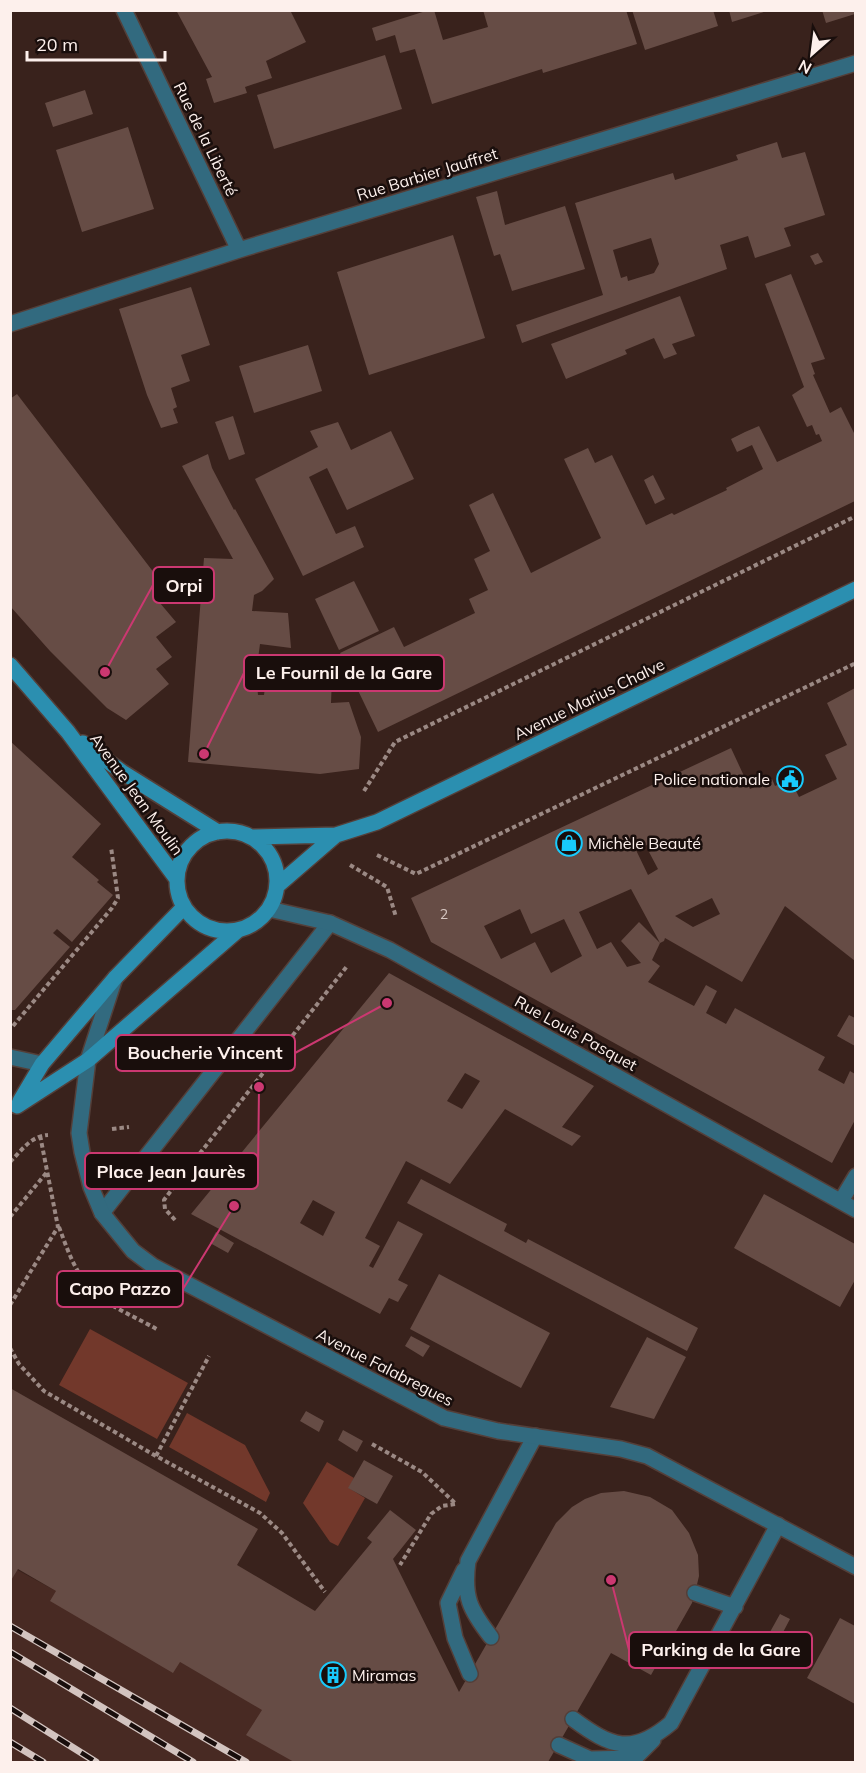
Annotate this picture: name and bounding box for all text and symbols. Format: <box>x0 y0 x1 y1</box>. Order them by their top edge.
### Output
scale bar <box>27 24 165 62</box>
north arrow <box>782 24 842 84</box>
text: 20 m <box>36 33 78 56</box>
text: N <box>795 56 815 79</box>
street label: Rue de la Liberté <box>170 79 242 199</box>
street label: Rue Barbier Jauffret <box>354 143 500 205</box>
callout: Orpi <box>153 567 214 603</box>
text: Orpi <box>165 574 203 597</box>
street label: Avenue Marius Chalve <box>510 654 668 744</box>
callout: Le Fournil de la Gare <box>244 655 444 691</box>
text: Le Fournil de la Gare <box>256 661 432 684</box>
street label: Avenue Jean Moulin <box>86 729 188 859</box>
public building icon: Police nationale <box>775 764 805 794</box>
place label: Police nationale <box>654 769 770 789</box>
shop icon: Michèle Beauté <box>554 828 584 858</box>
place label: Michèle Beauté <box>588 833 701 853</box>
house number: 2 <box>440 905 448 923</box>
street label: Rue Louis Pasquet <box>511 991 641 1075</box>
callout: Boucherie Vincent <box>116 1035 295 1071</box>
text: Boucherie Vincent <box>127 1041 283 1064</box>
callout: Place Jean Jaurès <box>85 1153 258 1189</box>
text: Place Jean Jaurès <box>96 1160 246 1183</box>
callout: Capo Pazzo <box>57 1271 183 1307</box>
text: Capo Pazzo <box>69 1277 171 1300</box>
street label: Avenue Falabregues <box>313 1324 457 1410</box>
callout: Parking de la Gare <box>629 1632 812 1668</box>
text: Parking de la Gare <box>641 1638 801 1661</box>
building icon: Miramas <box>318 1660 348 1690</box>
place label: Miramas <box>352 1665 417 1685</box>

